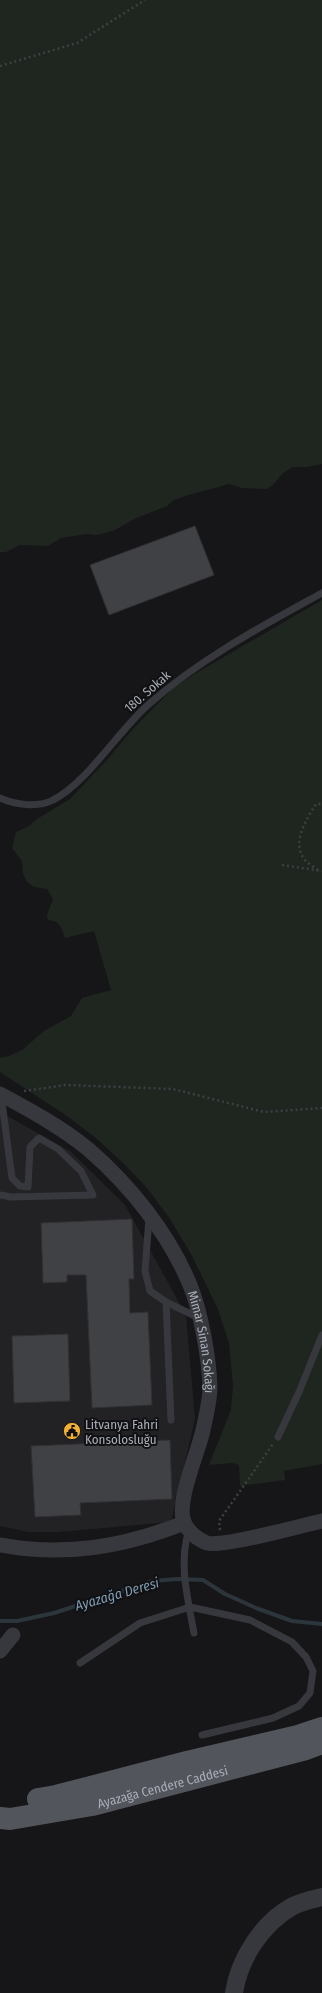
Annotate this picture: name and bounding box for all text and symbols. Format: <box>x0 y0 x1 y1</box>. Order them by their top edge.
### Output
street label: 180. Sokak <box>121 667 174 715</box>
street label: Mimar Sinan Sokağı <box>185 1289 217 1394</box>
place label: Litvanya Fahri Konsolosluğu <box>85 1417 158 1447</box>
public building icon: Litvanya Fahri Konsolosluğu <box>62 1421 82 1441</box>
water label: Ayazağa Deresi <box>72 1574 162 1615</box>
street label: Ayazağa Cendere Caddesi <box>96 1763 229 1811</box>

